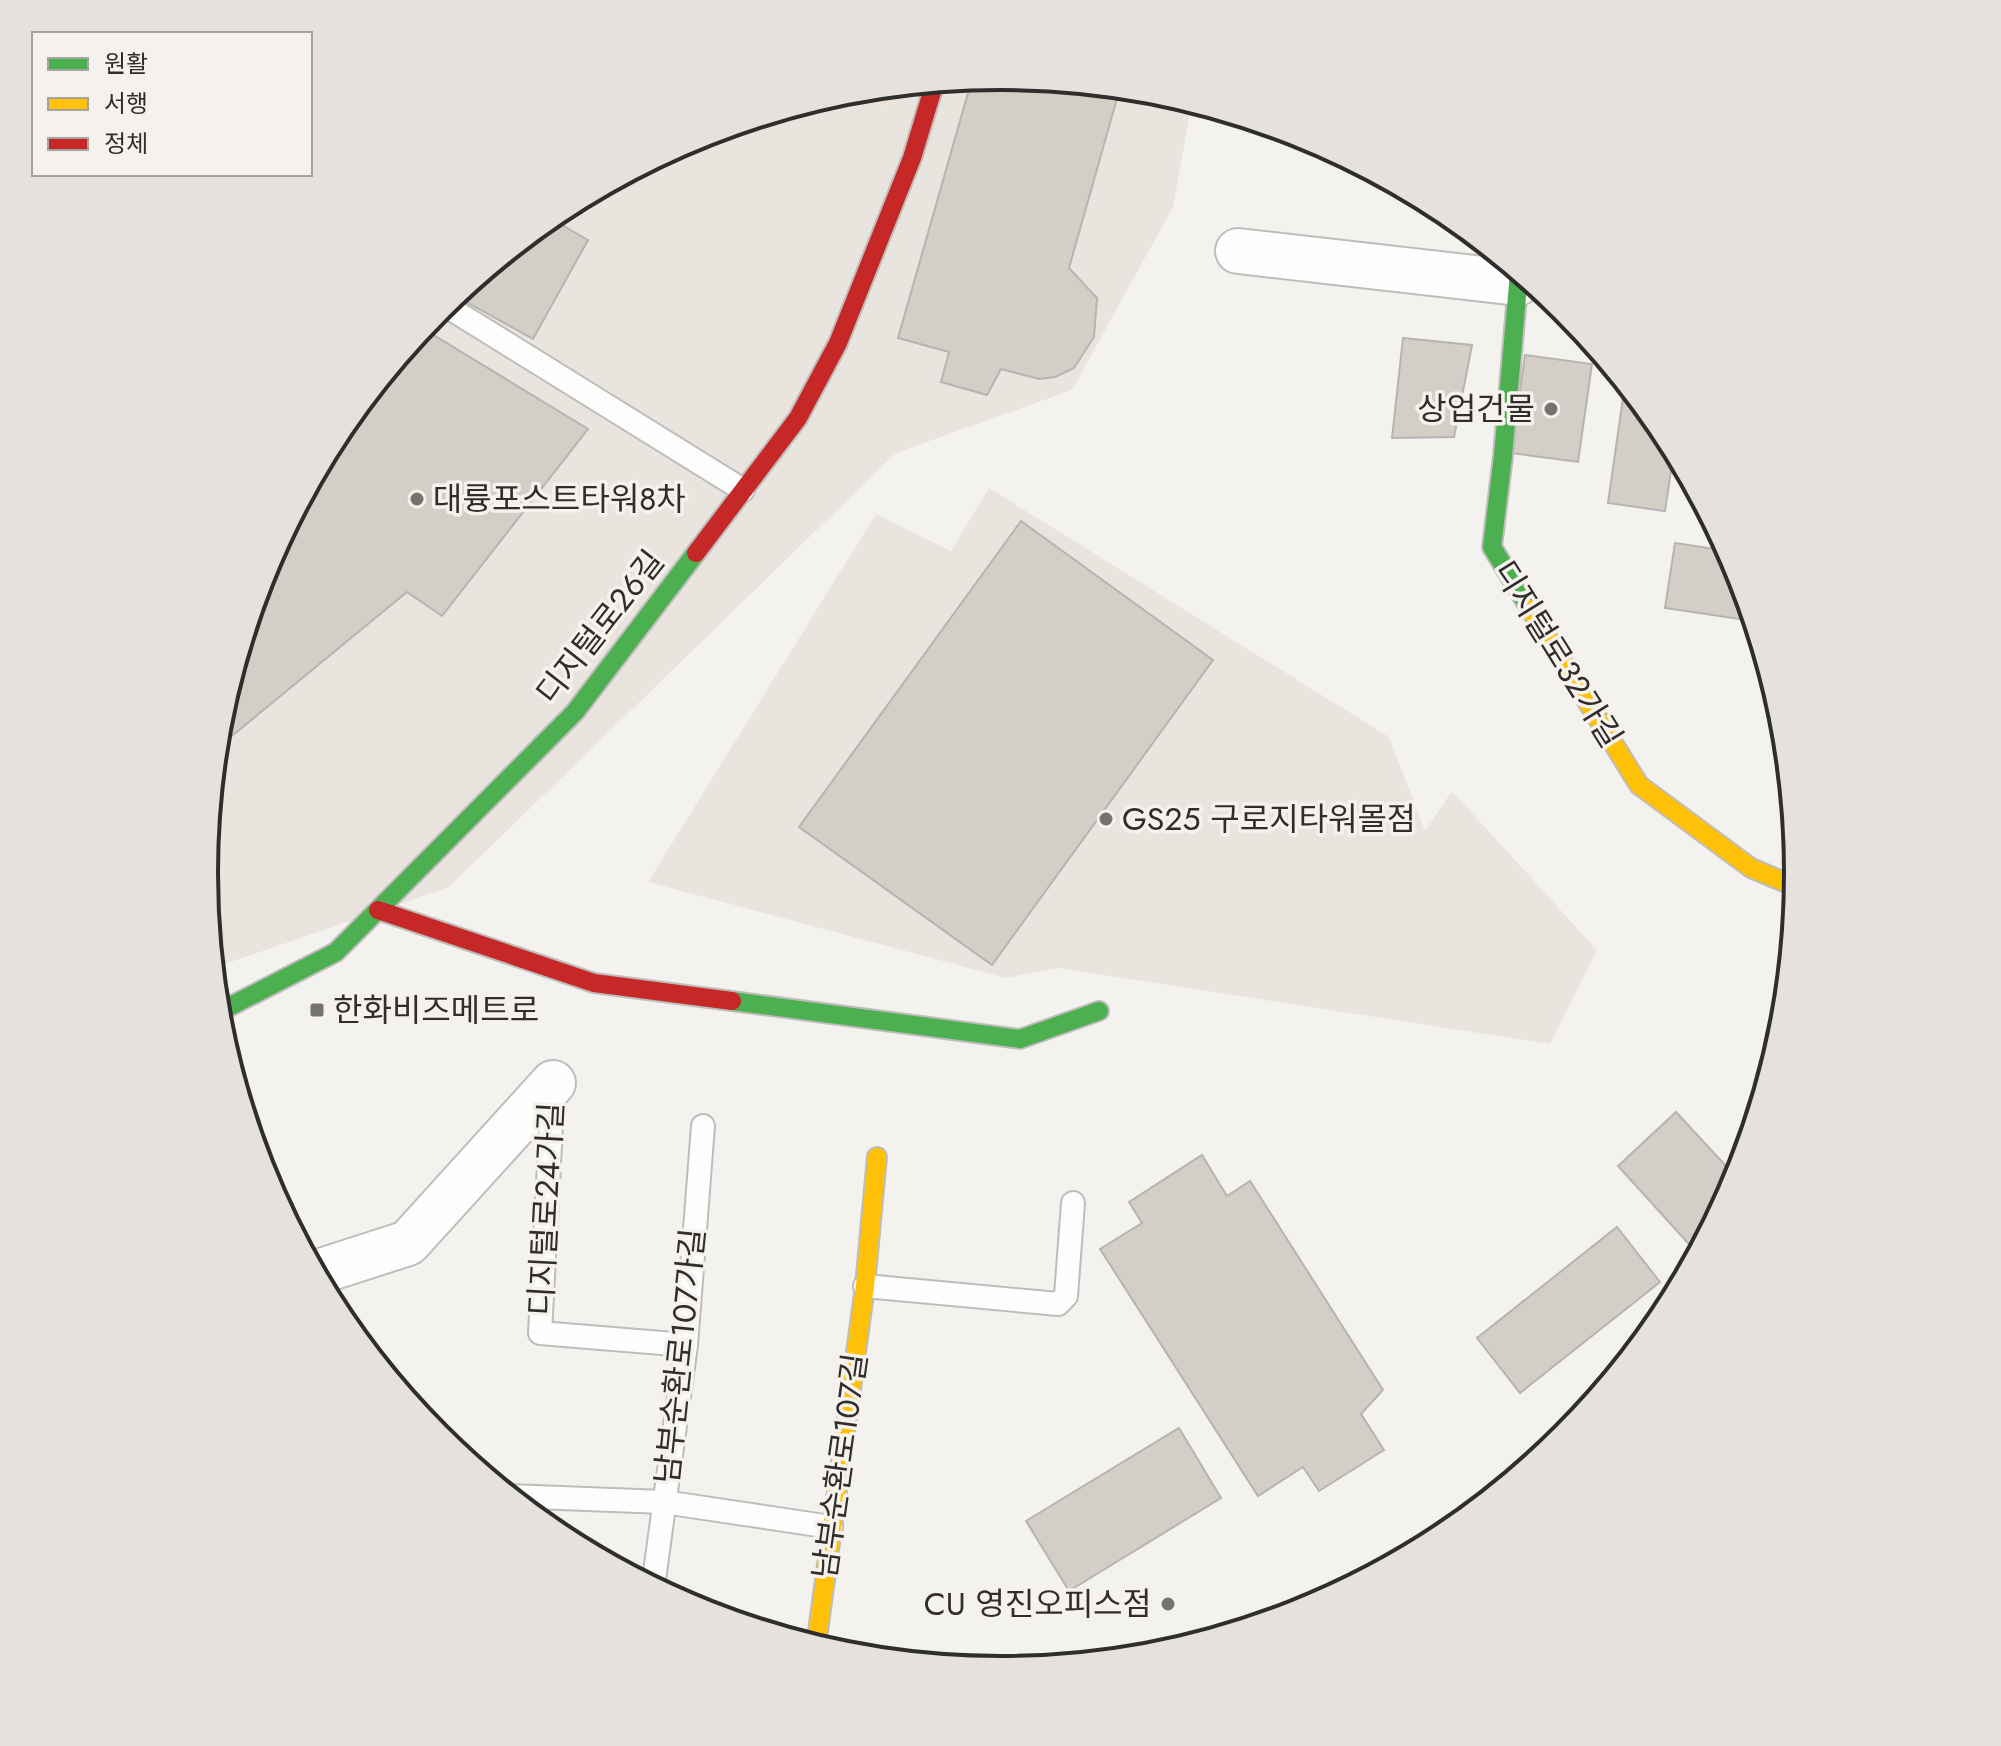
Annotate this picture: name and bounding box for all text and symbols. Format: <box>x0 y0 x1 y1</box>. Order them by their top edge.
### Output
legend <box>32 32 312 176</box>
text: 원활 <box>104 46 148 81</box>
text: 서행 <box>104 86 148 121</box>
text: 정체 <box>104 126 148 161</box>
place label: 상업건물 <box>1417 386 1535 432</box>
marker: 상업건물 <box>1542 400 1560 418</box>
place label: 대륭포스트타워8차 <box>433 476 686 522</box>
marker: 대륭포스트타워8차 <box>408 490 426 508</box>
street label: 디지털로26길 <box>525 540 675 714</box>
street label: 디지털로32가길 <box>1482 552 1634 756</box>
place label: GS25 구로지타워몰점 <box>1122 796 1416 842</box>
marker: GS25 구로지타워몰점 <box>1097 810 1115 828</box>
place label: 한화비즈메트로 <box>333 987 539 1033</box>
marker: 한화비즈메트로 <box>308 1001 326 1019</box>
street label: 디지털로24가길 <box>517 1101 575 1317</box>
street label: 남부순환로107가길 <box>644 1226 716 1486</box>
street label: 남부순환로107길 <box>801 1350 879 1582</box>
place label: CU 영진오피스점 <box>924 1581 1152 1627</box>
marker: CU 영진오피스점 <box>1159 1595 1177 1613</box>

